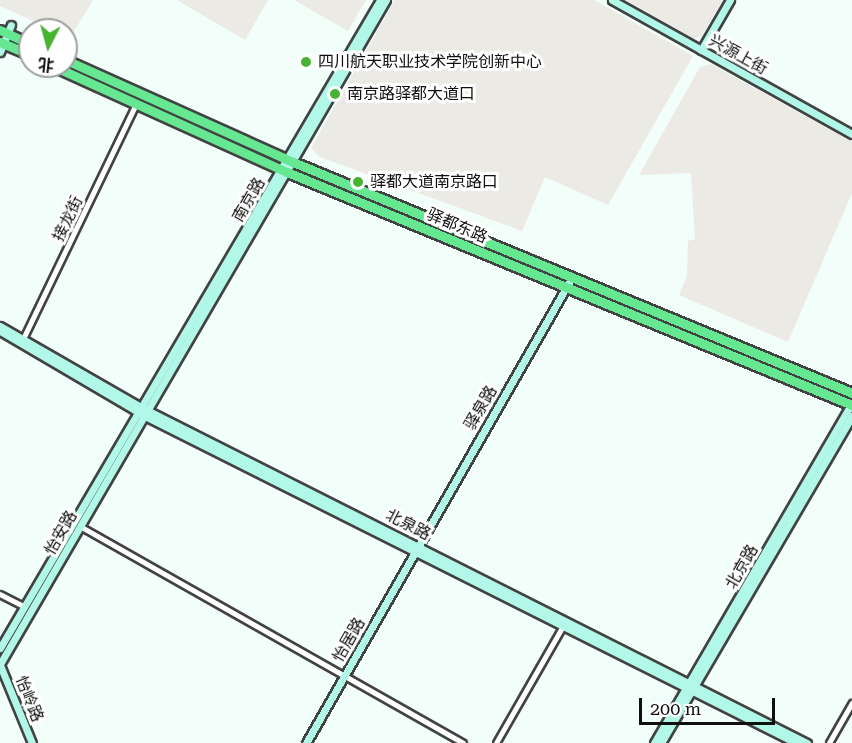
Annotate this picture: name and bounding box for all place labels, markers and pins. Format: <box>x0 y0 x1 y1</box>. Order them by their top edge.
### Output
place label: 四川航天职业技术学院创新中心 <box>318 52 542 72</box>
marker: 四川航天职业技术学院创新中心 <box>299 55 313 69</box>
place label: 南京路驿都大道口 <box>347 84 475 104</box>
marker: 南京路驿都大道口 <box>328 87 342 101</box>
place label: 驿都大道南京路口 <box>370 172 498 192</box>
marker: 驿都大道南京路口 <box>351 175 365 189</box>

